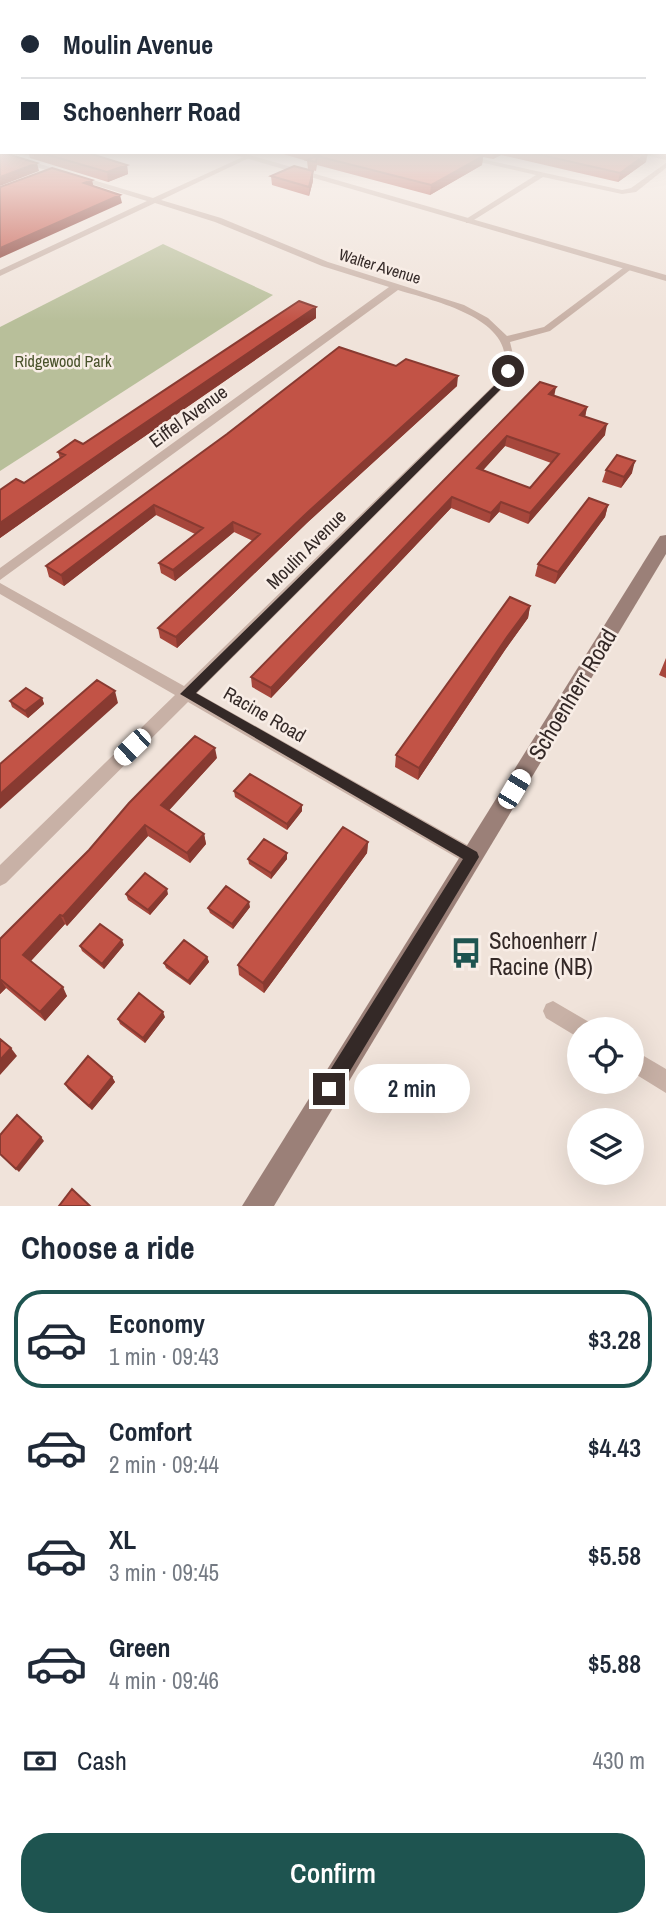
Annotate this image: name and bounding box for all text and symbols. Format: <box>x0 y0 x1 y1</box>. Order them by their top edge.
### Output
text: Moulin Avenue <box>63 27 213 62</box>
text: Schoenherr Road <box>63 94 241 129</box>
street label: Walter Avenue <box>336 243 424 289</box>
park label: Ridgewood Park <box>15 350 112 372</box>
route start <box>492 355 524 387</box>
street label: Eiffel Avenue <box>143 379 233 453</box>
street label: Moulin Avenue <box>260 503 352 595</box>
street label: Schoenherr Road <box>521 623 623 765</box>
street label: Racine Road <box>219 680 311 748</box>
car <box>110 725 155 769</box>
car <box>495 766 534 812</box>
place label: Schoenherr / Racine (NB) <box>489 925 598 982</box>
bus stop icon: Schoenherr / Racine (NB) <box>449 936 483 970</box>
map controls <box>567 1017 644 1185</box>
button: locate <box>567 1017 644 1094</box>
callout: 2 min <box>354 1064 469 1114</box>
route end <box>313 1073 345 1105</box>
text: 2 min <box>388 1073 436 1104</box>
button: layers <box>567 1108 644 1185</box>
text: Choose a ride <box>21 1226 195 1269</box>
text: Economy <box>109 1306 205 1341</box>
icon: car <box>25 1308 88 1371</box>
text: $3.28 <box>588 1322 641 1357</box>
text: 1 min · 09:43 <box>109 1341 219 1372</box>
text: Comfort <box>109 1414 192 1449</box>
icon: car <box>25 1416 88 1479</box>
text: $4.43 <box>588 1430 641 1465</box>
text: 2 min · 09:44 <box>109 1449 219 1480</box>
text: XL <box>109 1522 136 1557</box>
icon: car <box>25 1524 88 1587</box>
text: $5.58 <box>588 1538 641 1573</box>
text: 3 min · 09:45 <box>109 1557 219 1588</box>
text: Green <box>109 1630 171 1665</box>
icon: car <box>25 1632 88 1695</box>
text: $5.88 <box>588 1646 641 1681</box>
text: 4 min · 09:46 <box>109 1665 219 1696</box>
icon: cash <box>21 1742 59 1780</box>
text: Cash <box>77 1743 127 1778</box>
text: 430 m <box>593 1745 645 1776</box>
button: Confirm <box>21 1833 645 1913</box>

